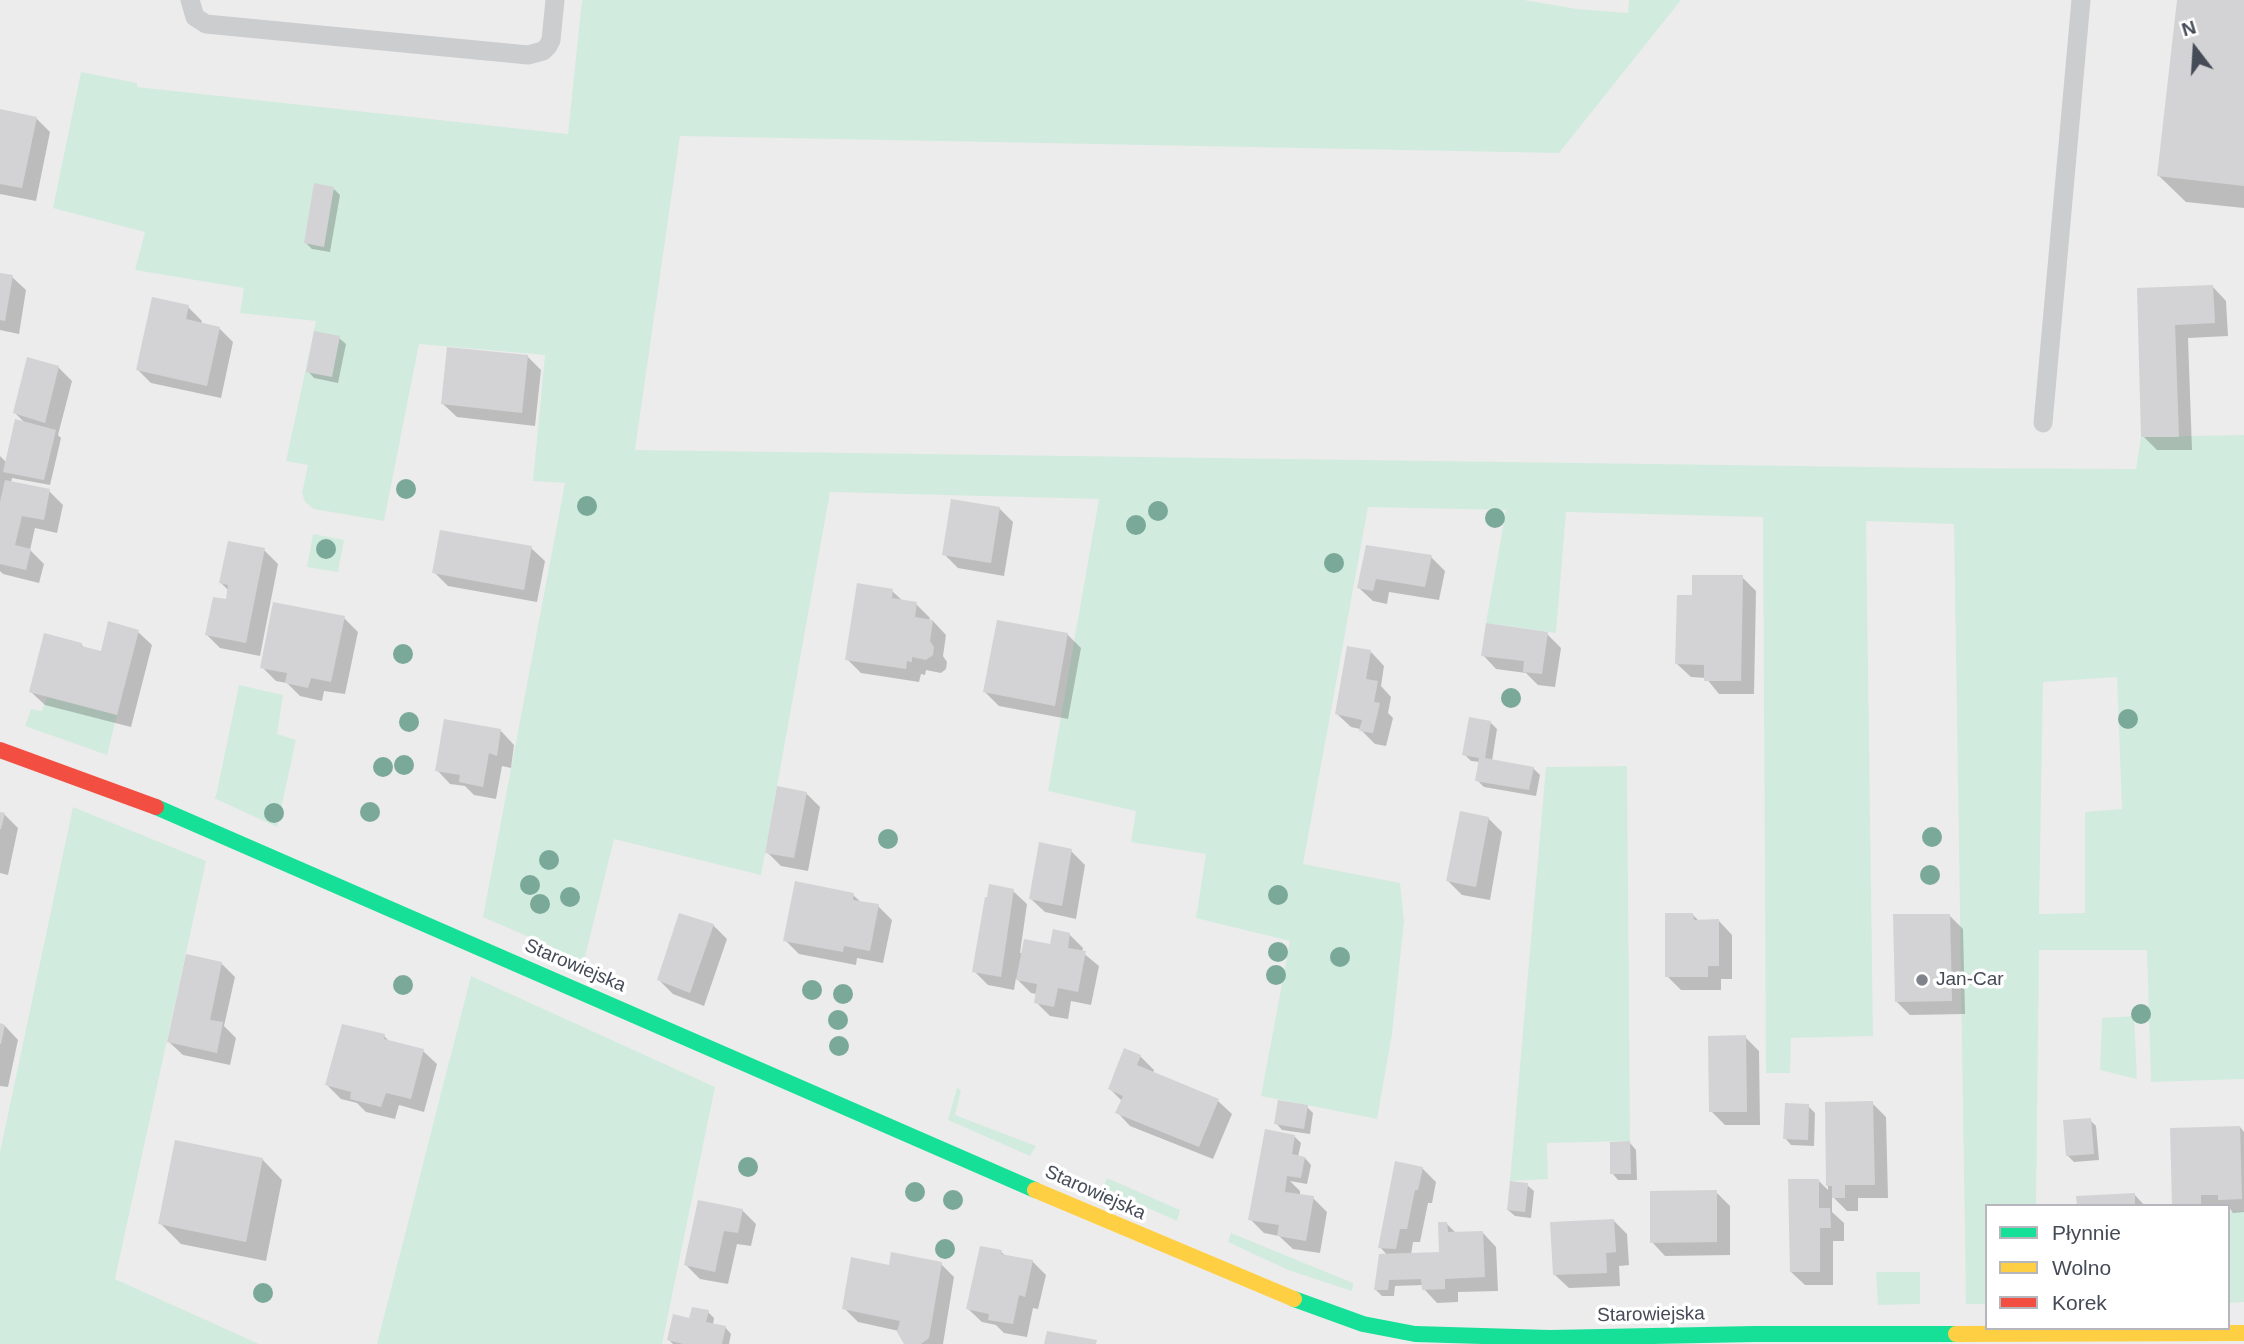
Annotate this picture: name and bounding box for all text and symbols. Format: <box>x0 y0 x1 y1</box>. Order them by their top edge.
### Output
north arrow <box>2160 14 2230 84</box>
text: N <box>2179 16 2198 40</box>
street label: Starowiejska <box>521 934 629 998</box>
place label: Jan-Car <box>1936 969 2004 991</box>
marker: Jan-Car <box>1914 972 1930 988</box>
street label: Starowiejska <box>1041 1161 1149 1225</box>
legend <box>1985 1204 2230 1330</box>
text: Płynnie <box>2052 1221 2121 1244</box>
text: Wolno <box>2052 1256 2111 1279</box>
text: Korek <box>2052 1291 2107 1314</box>
street label: Starowiejska <box>1597 1303 1705 1327</box>

